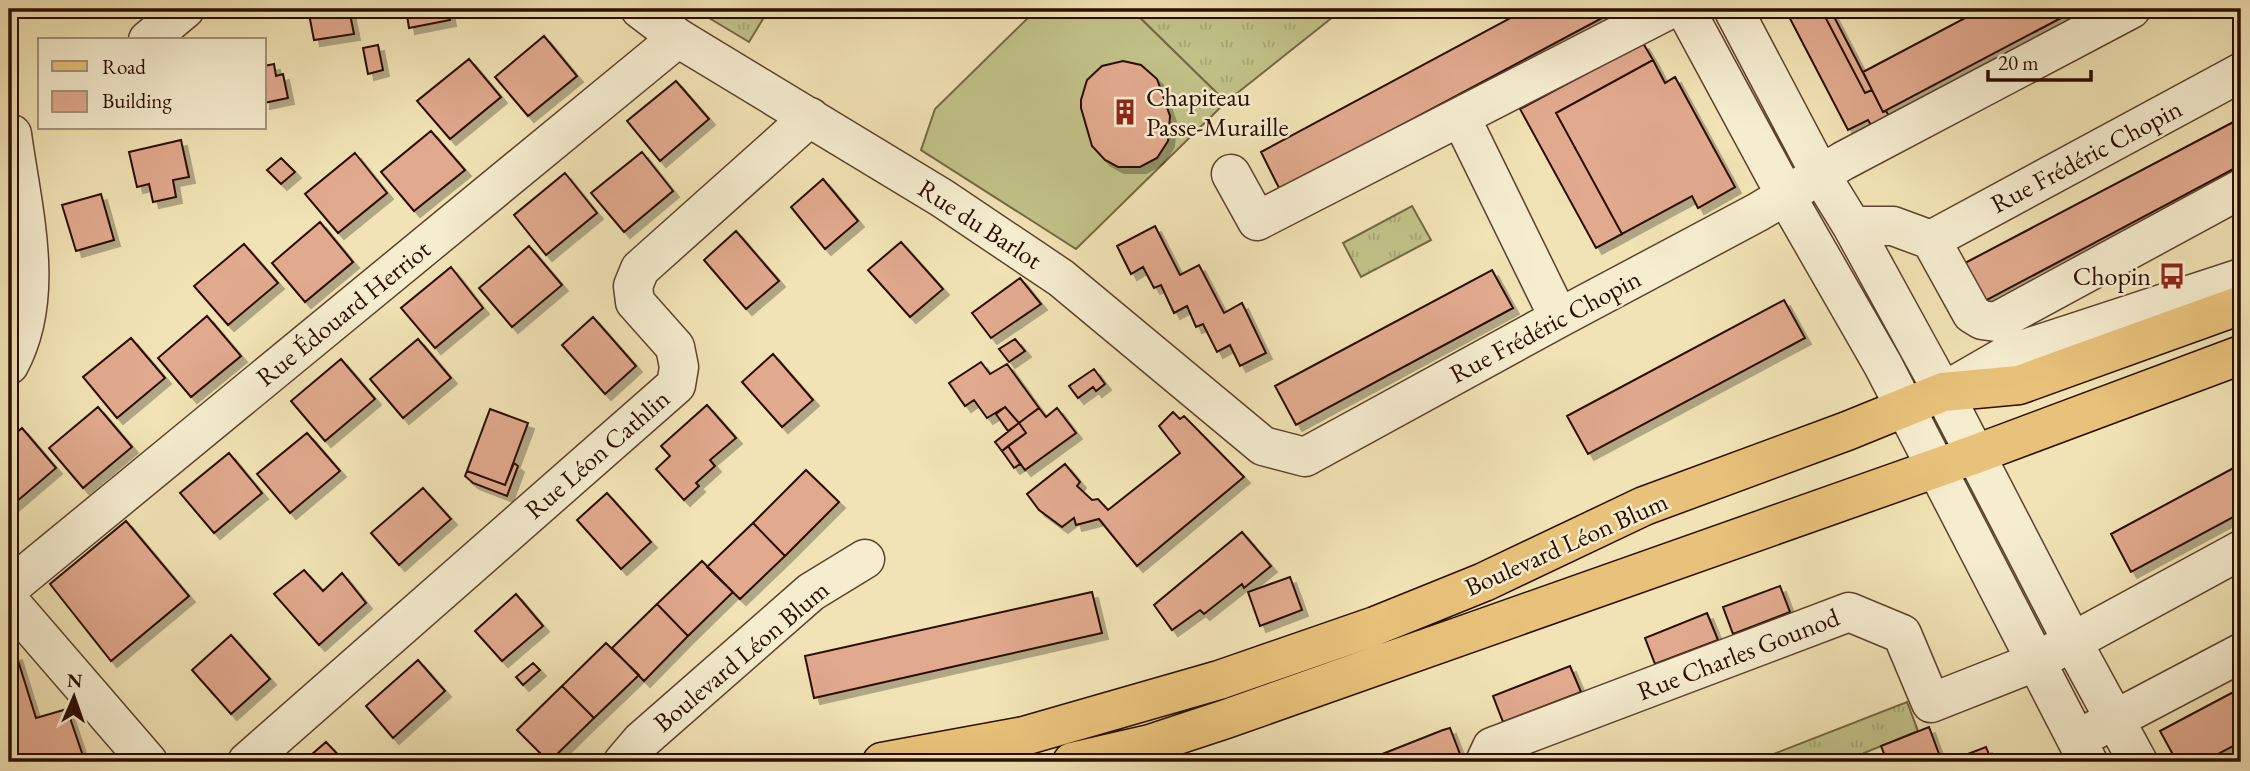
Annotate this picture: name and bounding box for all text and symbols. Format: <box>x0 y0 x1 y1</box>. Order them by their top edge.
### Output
legend <box>38 38 266 130</box>
scale bar <box>1988 38 2091 82</box>
text: 20 m <box>1998 49 2039 76</box>
text: Road <box>102 53 146 80</box>
place label: Chapiteau Passe-Muraille <box>1146 80 1289 144</box>
text: Building <box>102 87 172 114</box>
street label: Rue Frédéric Chopin <box>1984 91 2188 221</box>
building icon: Chapiteau Passe-Muraille <box>1110 97 1140 127</box>
street label: Rue du Barlot <box>912 171 1048 277</box>
street label: Rue Édouard Herriot <box>249 232 437 394</box>
place label: Chopin <box>2073 259 2151 293</box>
street label: Rue Frédéric Chopin <box>1443 261 1647 391</box>
bus stop icon: Chopin <box>2157 261 2187 291</box>
street label: Rue Léon Cathlin <box>517 382 677 526</box>
street label: Boulevard Léon Blum <box>1459 484 1673 604</box>
street label: Boulevard Léon Blum <box>646 573 836 739</box>
street label: Rue Charles Gounod <box>1632 600 1845 708</box>
north arrow <box>38 662 108 732</box>
text: N <box>66 668 83 693</box>

